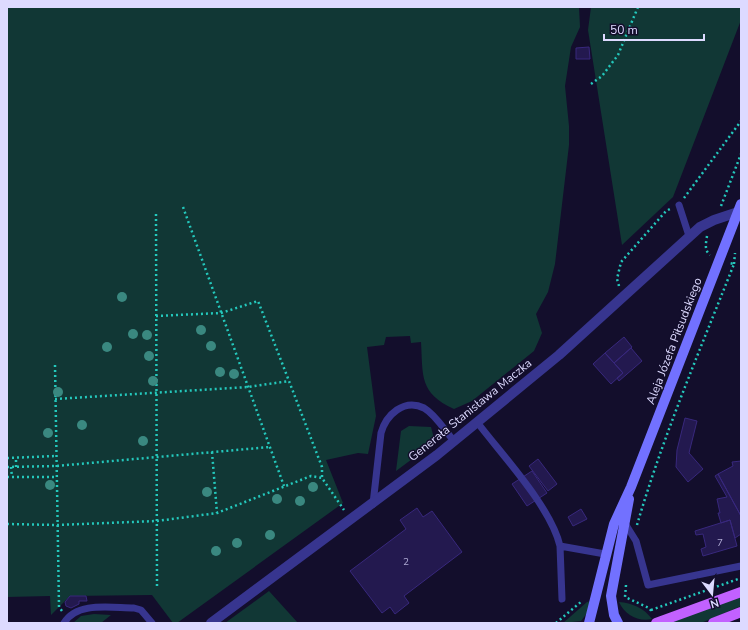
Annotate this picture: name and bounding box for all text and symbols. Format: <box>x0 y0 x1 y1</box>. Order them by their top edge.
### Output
scale bar <box>604 16 704 42</box>
text: 50 m <box>610 22 638 38</box>
street label: Aleja Józefa Piłsudskiego <box>642 275 706 407</box>
street label: Generała Stanisława Maczka <box>405 355 535 465</box>
house number: 7 <box>717 536 723 550</box>
house number: 2 <box>403 555 409 569</box>
north arrow <box>692 574 732 614</box>
text: N <box>709 595 721 611</box>

